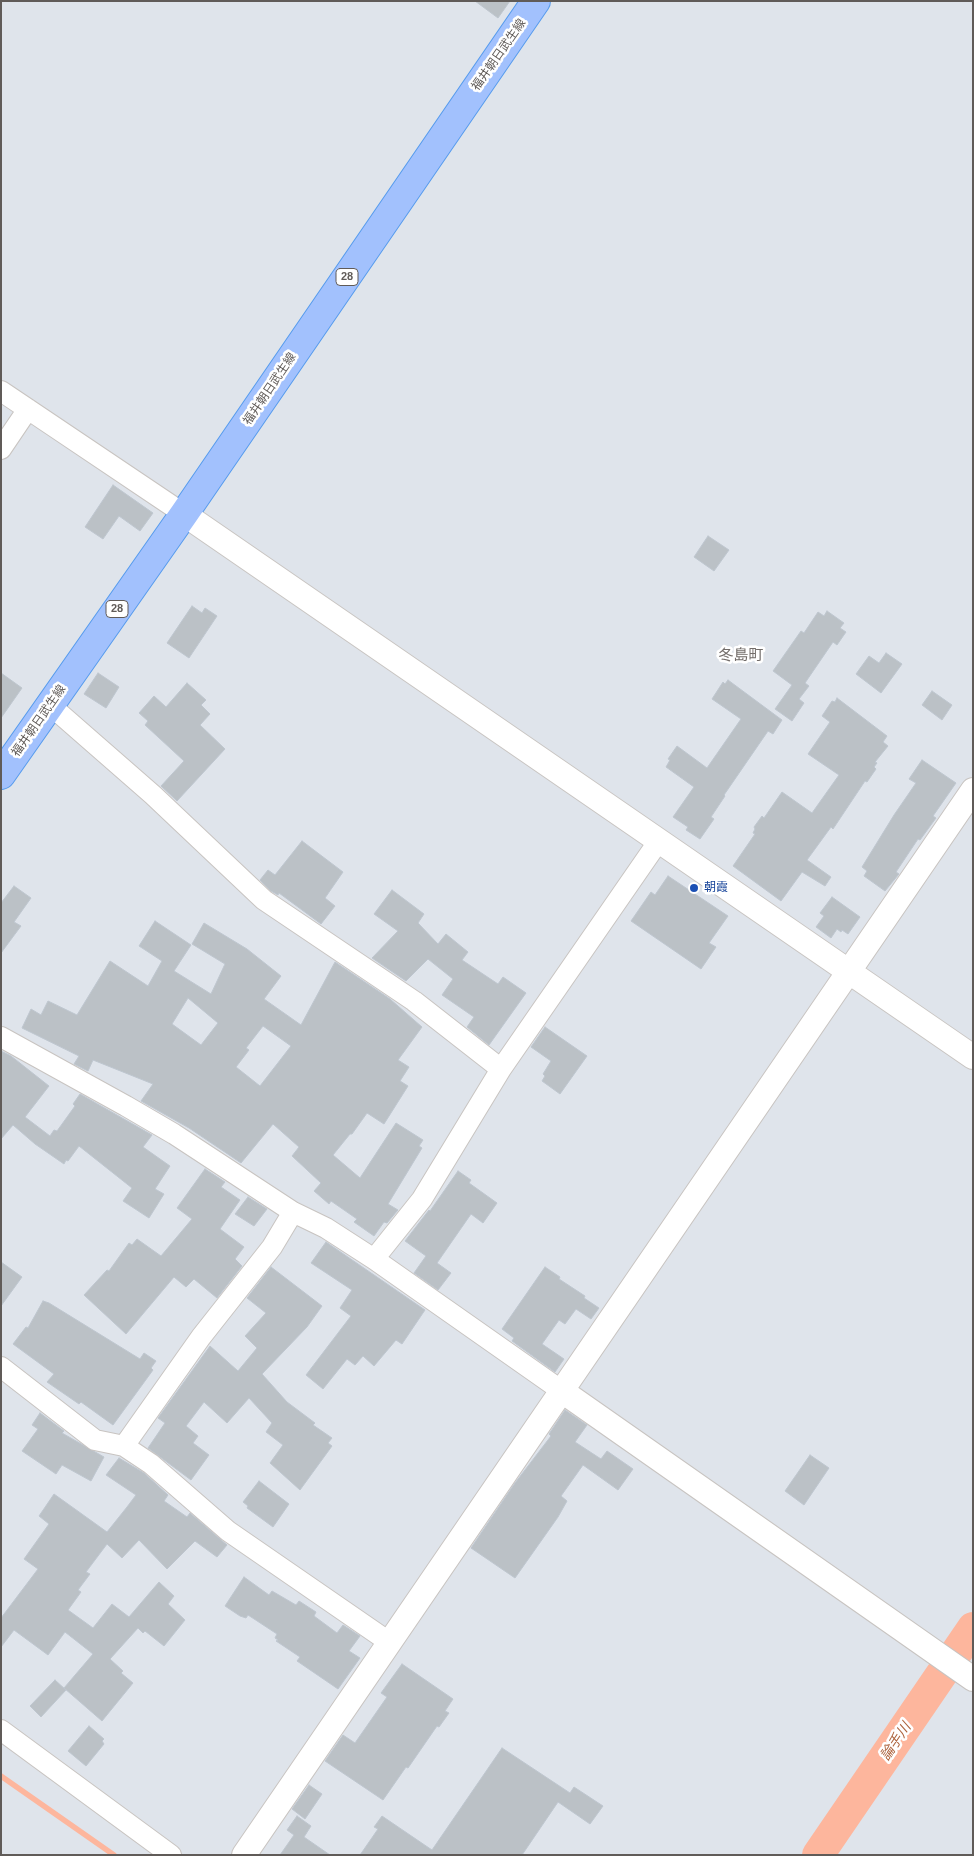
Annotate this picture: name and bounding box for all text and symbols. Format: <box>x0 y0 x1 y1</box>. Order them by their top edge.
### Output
street label: 福井朝日武生線 <box>469 16 529 94</box>
road number: 28 <box>336 268 358 286</box>
street label: 福井朝日武生線 <box>241 350 299 428</box>
road number: 28 <box>106 600 128 618</box>
district label: 冬島町 <box>719 647 763 665</box>
street label: 福井朝日武生線 <box>9 682 69 760</box>
place label: 朝霞 <box>704 881 728 895</box>
marker: 朝霞 <box>688 882 700 894</box>
water label: 論手川 <box>877 1720 915 1764</box>

